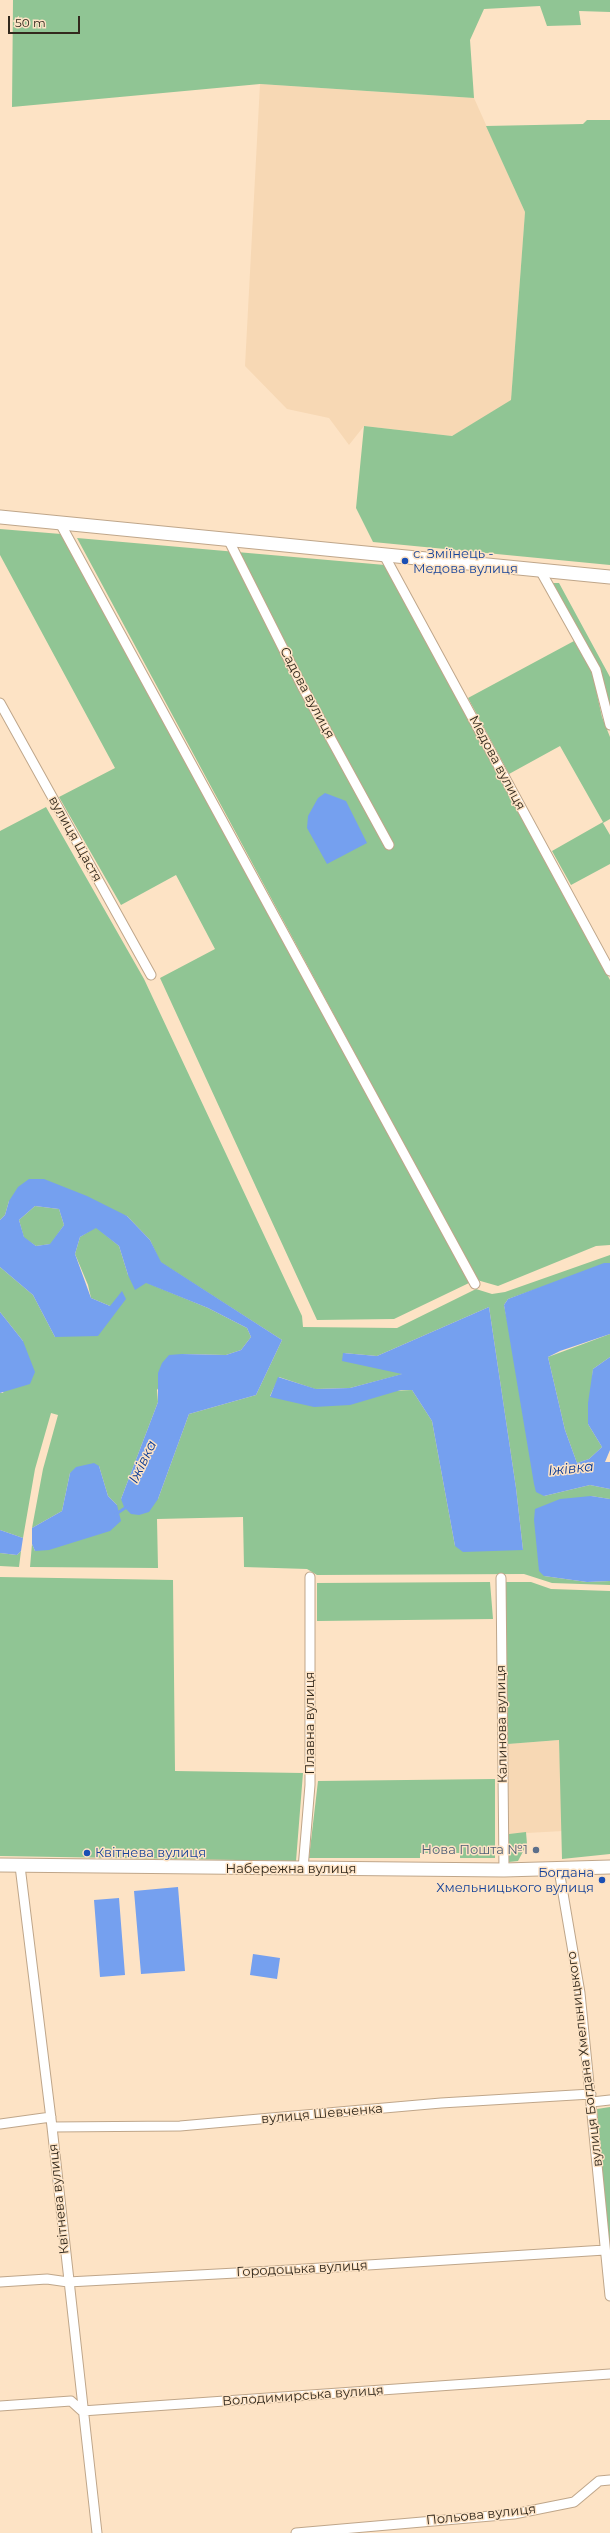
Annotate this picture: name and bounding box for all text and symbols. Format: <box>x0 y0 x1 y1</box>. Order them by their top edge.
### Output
scale bar <box>10 8 82 34</box>
text: 50 m <box>15 15 46 30</box>
place label: с. Зміїнець - Медова вулиця <box>413 546 518 577</box>
marker: с. Зміїнець - Медова вулиця <box>400 556 410 566</box>
street label: Садова вулиця <box>276 645 338 741</box>
street label: Медова вулиця <box>466 713 528 813</box>
street label: вулиця Щастя <box>45 794 105 884</box>
water label: Іжівка <box>125 1438 161 1486</box>
water label: Іжівка <box>547 1458 595 1480</box>
street label: Калинова вулиця <box>493 1665 511 1783</box>
street label: Плавна вулиця <box>302 1672 318 1774</box>
place label: Нова Пошта №1 <box>421 1842 528 1858</box>
place label: Квітнева вулиця <box>95 1845 206 1861</box>
marker: Нова Пошта №1 <box>531 1845 541 1855</box>
marker: Квітнева вулиця <box>82 1848 92 1858</box>
street label: Набережна вулиця <box>226 1861 356 1877</box>
place label: Богдана Хмельницького вулиця <box>436 1865 594 1896</box>
marker: Богдана Хмельницького вулиця <box>597 1875 607 1885</box>
street label: вулиця Богдана Хмельницького <box>564 1950 606 2168</box>
street label: вулиця Шевченка <box>261 2101 383 2127</box>
street label: Квітнева вулиця <box>45 2143 73 2255</box>
street label: Городоцька вулиця <box>236 2258 368 2280</box>
street label: Володимирська вулиця <box>222 2383 384 2409</box>
street label: Польова вулиця <box>425 2501 537 2529</box>

